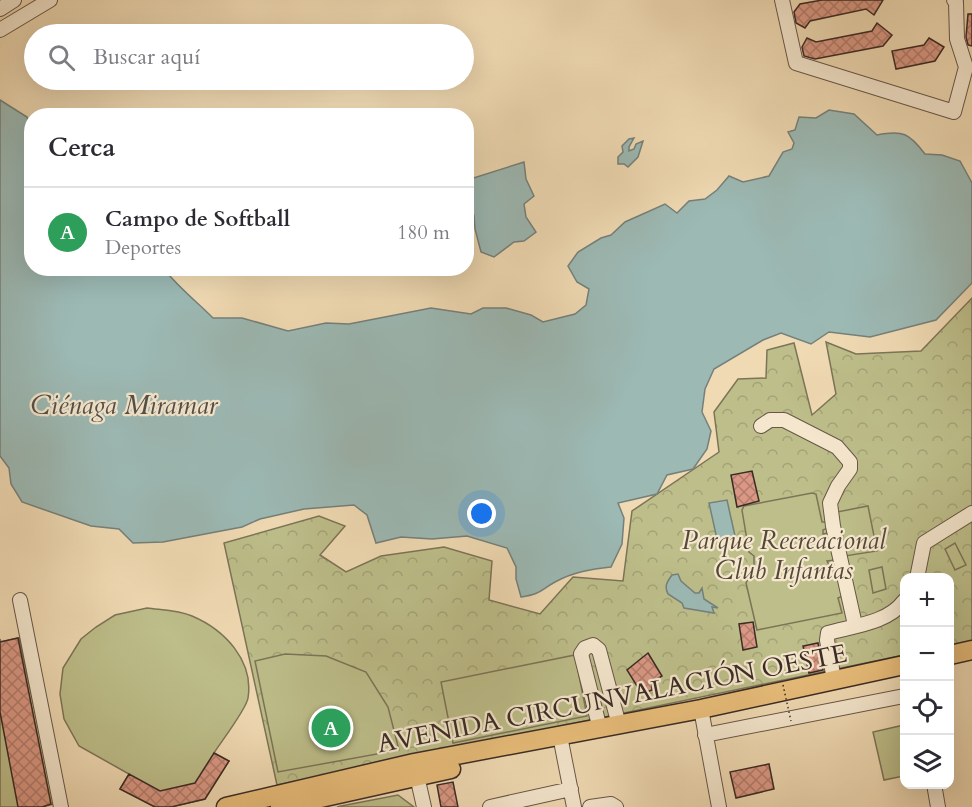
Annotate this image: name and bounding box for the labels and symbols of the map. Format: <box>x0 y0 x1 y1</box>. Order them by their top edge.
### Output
water label: Ciénaga Miramar <box>30 387 219 424</box>
your location <box>467 499 496 528</box>
park label: Parque Recreacional Club Infantas <box>682 523 887 588</box>
street label: AVENIDA CIRCUNVALACIÓN OESTE <box>374 636 850 761</box>
pin: A <box>312 706 350 750</box>

